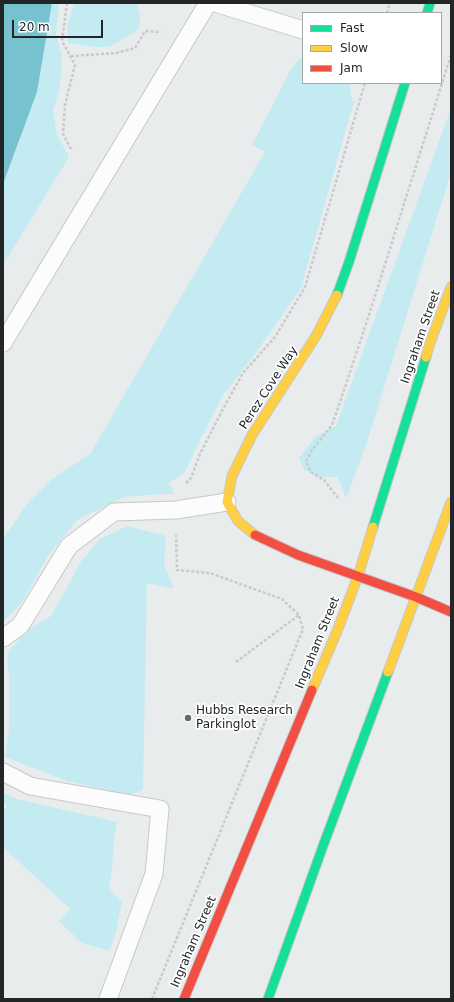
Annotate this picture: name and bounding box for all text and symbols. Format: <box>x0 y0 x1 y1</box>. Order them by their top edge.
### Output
scale bar <box>14 12 105 38</box>
legend <box>302 12 442 84</box>
text: 20 m <box>19 20 50 34</box>
text: Fast <box>340 21 364 35</box>
text: Slow <box>340 41 368 55</box>
text: Jam <box>340 61 363 75</box>
street label: Ingraham Street <box>398 288 444 386</box>
street label: Perez Cove Way <box>237 344 301 432</box>
street label: Ingraham Street <box>293 595 343 691</box>
place label: Hubbs Research Parkinglot <box>196 704 293 732</box>
marker: Hubbs Research Parkinglot <box>183 713 193 723</box>
street label: Ingraham Street <box>168 894 220 990</box>

